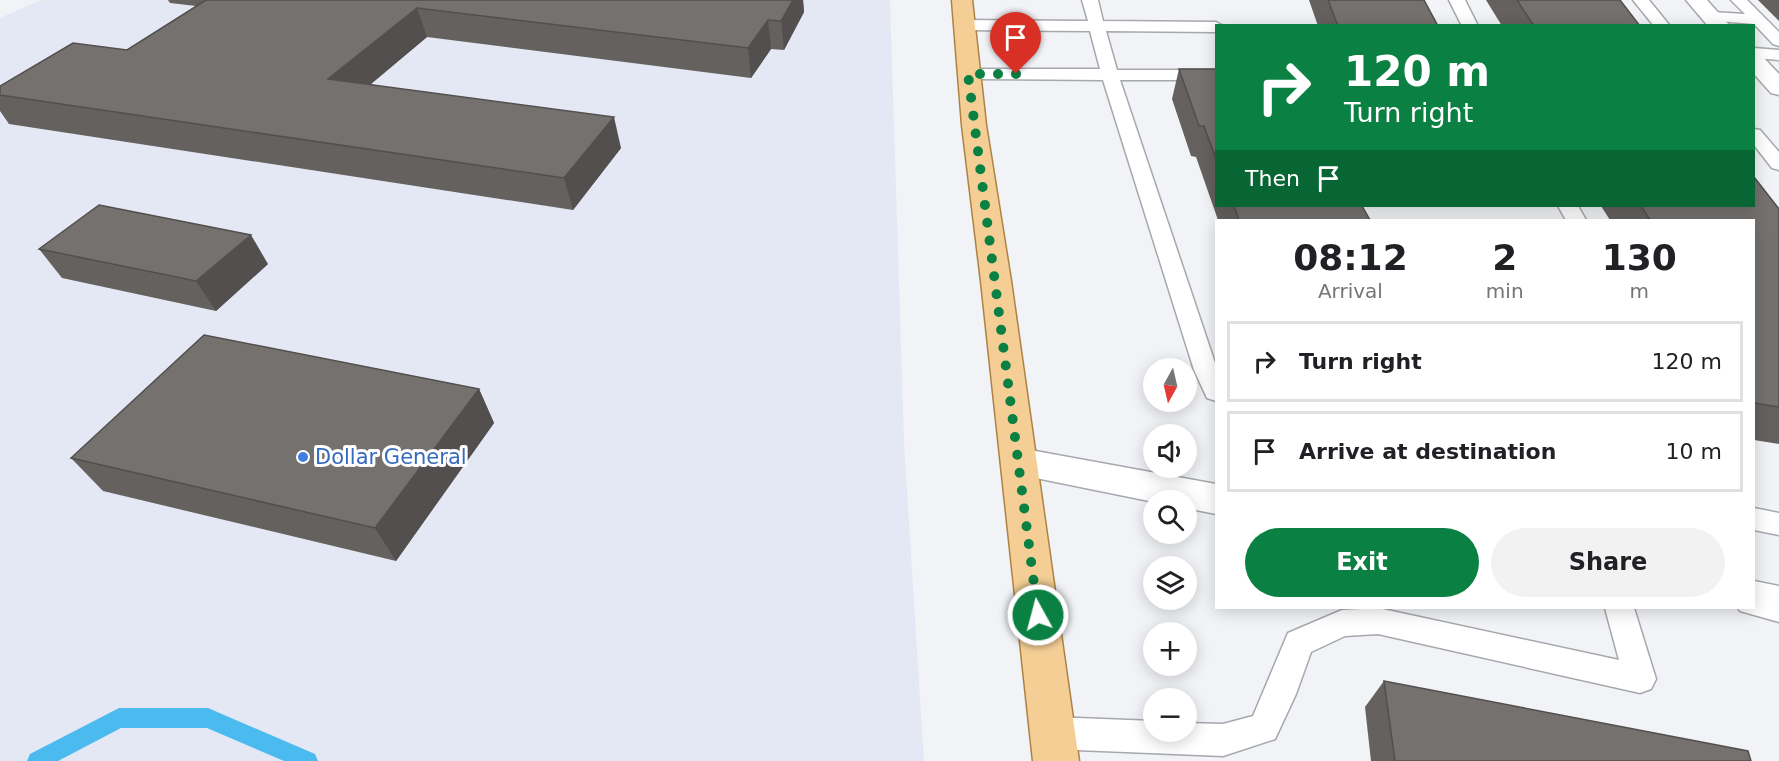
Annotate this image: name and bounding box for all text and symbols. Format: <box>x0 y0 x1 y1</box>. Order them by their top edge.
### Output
pin <box>990 12 1041 74</box>
icon: arrive <box>999 21 1032 54</box>
text: 120 m <box>1344 47 1490 96</box>
icon: right <box>1245 48 1323 126</box>
text: Turn right <box>1344 97 1473 128</box>
icon: arrive <box>1312 162 1345 195</box>
text: Then <box>1245 166 1300 191</box>
text: 08:12 <box>1293 237 1408 278</box>
text: 2 <box>1492 237 1517 278</box>
text: 130 <box>1602 237 1677 278</box>
text: Arrival <box>1318 279 1383 303</box>
text: min <box>1486 279 1524 303</box>
text: m <box>1630 279 1649 303</box>
icon: right <box>1248 345 1281 378</box>
text: Turn right <box>1299 349 1422 374</box>
text: 120 m <box>1652 349 1722 374</box>
north arrow <box>1143 358 1197 412</box>
map controls <box>1143 358 1197 742</box>
button: sound <box>1143 424 1197 478</box>
icon: arrive <box>1248 435 1281 468</box>
text: Arrive at destination <box>1299 439 1556 464</box>
text: 10 m <box>1666 439 1722 464</box>
place label: Dollar General <box>315 445 467 469</box>
marker: Dollar General <box>296 450 310 464</box>
button: search <box>1143 490 1197 544</box>
button: Exit <box>1245 528 1479 597</box>
button: Share <box>1491 528 1725 597</box>
button: layers <box>1143 556 1197 610</box>
position arrow <box>1006 583 1070 647</box>
button: + <box>1143 622 1197 676</box>
button: − <box>1143 688 1197 742</box>

